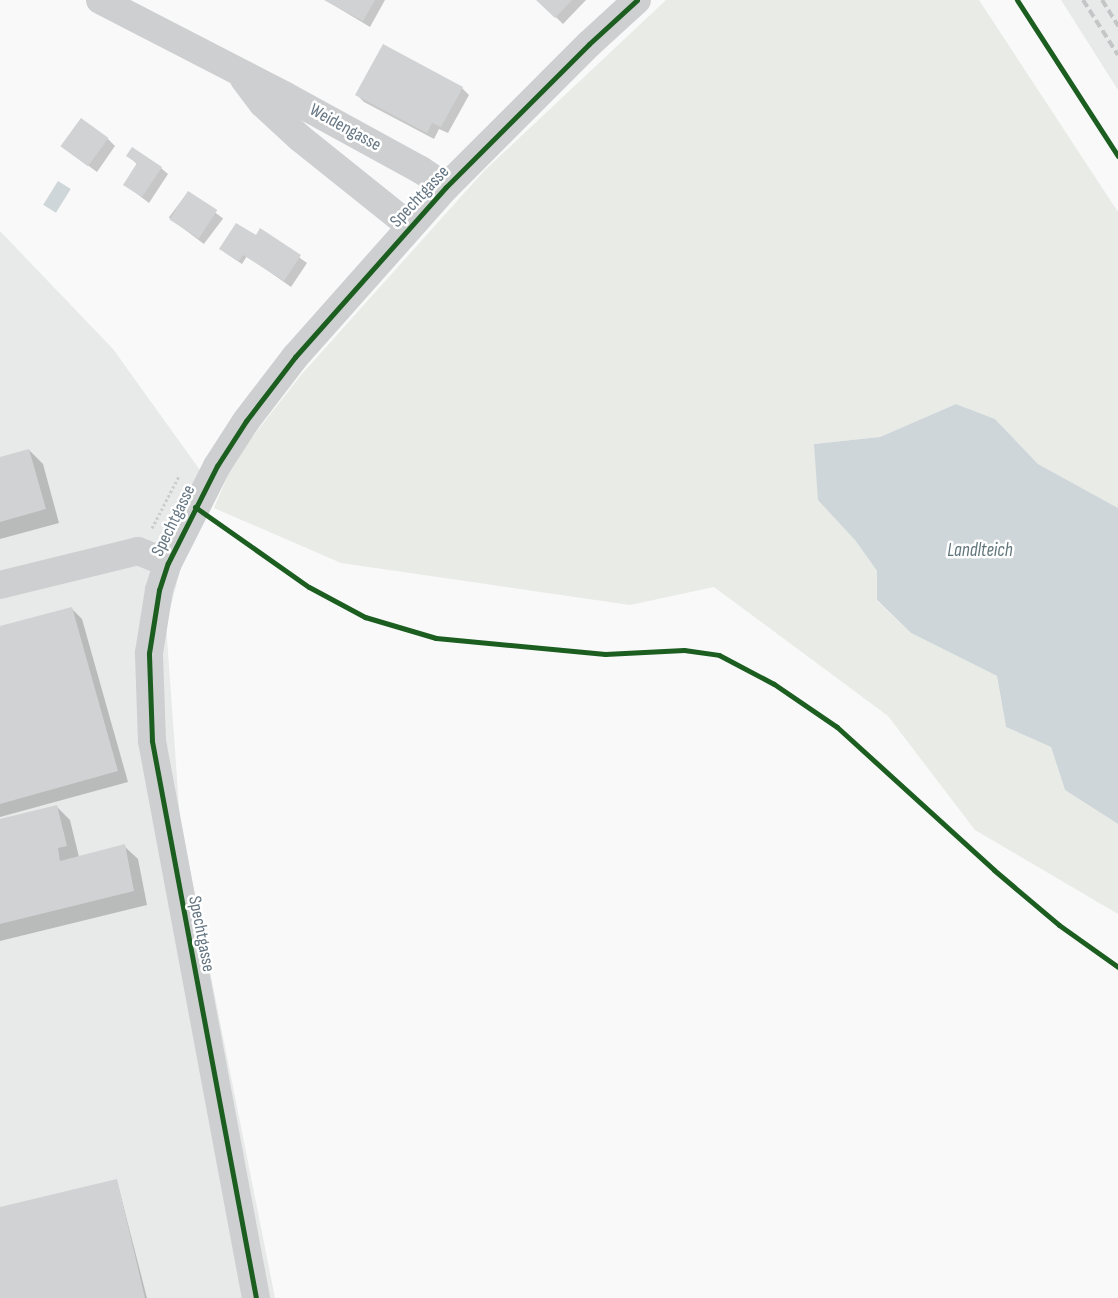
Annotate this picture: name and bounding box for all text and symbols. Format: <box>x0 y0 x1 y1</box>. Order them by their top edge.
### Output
street label: Weidengasse <box>306 100 384 156</box>
street label: Spechtgasse <box>386 162 454 232</box>
street label: Spechtgasse <box>147 482 201 560</box>
water label: Landlteich <box>947 540 1013 562</box>
street label: Spechtgasse <box>183 894 219 974</box>

